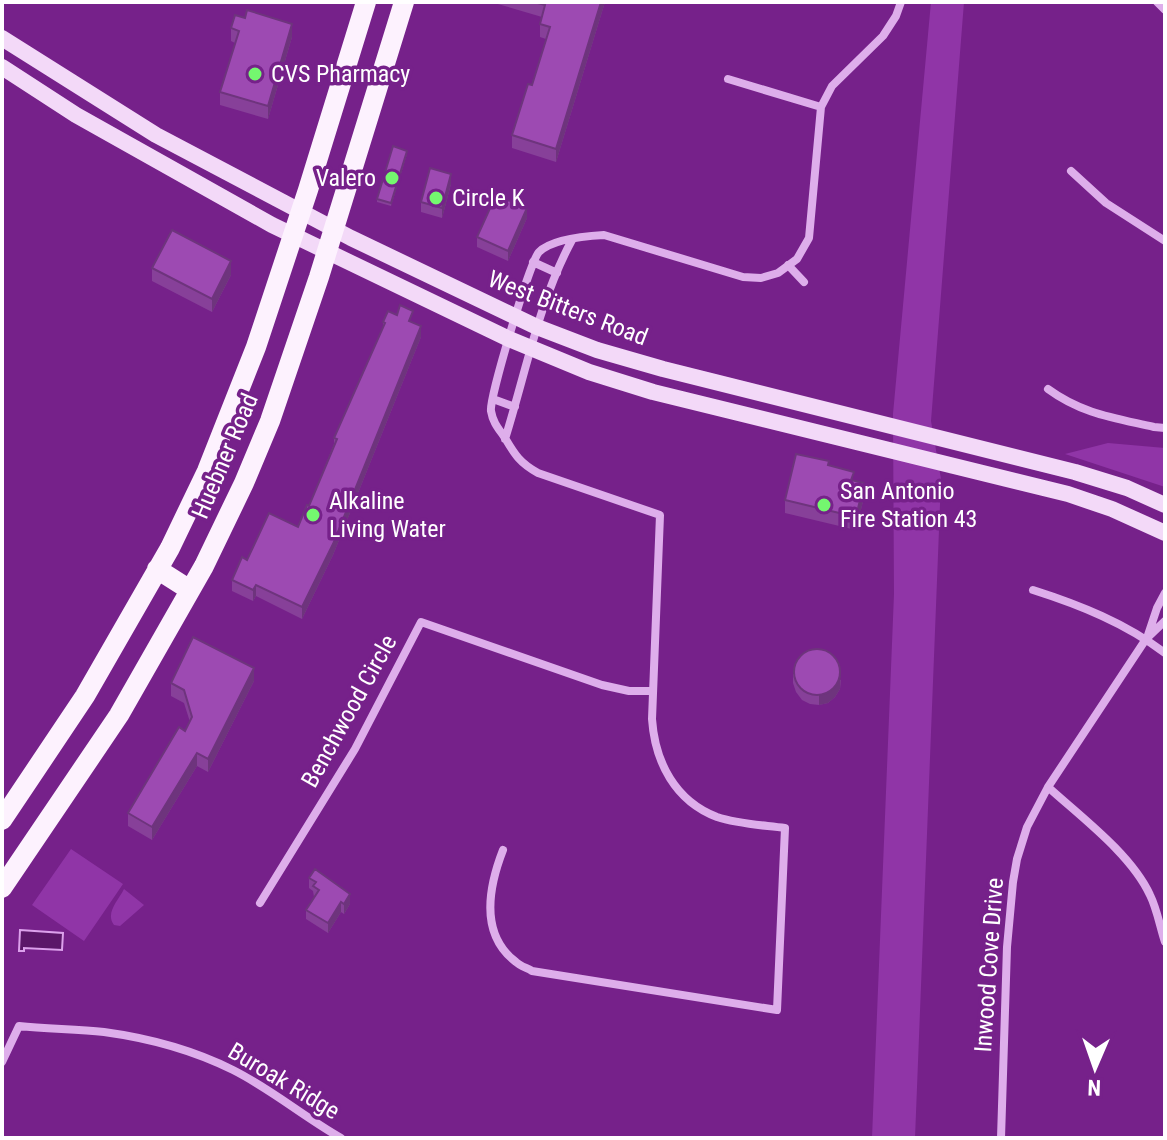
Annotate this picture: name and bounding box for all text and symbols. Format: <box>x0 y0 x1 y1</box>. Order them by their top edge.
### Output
place label: CVS Pharmacy <box>271 60 410 88</box>
marker: CVS Pharmacy <box>246 65 264 83</box>
place label: Valero <box>316 164 376 192</box>
marker: Valero <box>383 169 401 187</box>
place label: Circle K <box>452 184 525 212</box>
marker: Circle K <box>427 189 445 207</box>
street label: West Bitters Road <box>484 265 652 351</box>
street label: Huebner Road <box>186 389 264 523</box>
place label: San Antonio Fire Station 43 <box>840 477 977 533</box>
place label: Alkaline Living Water <box>329 487 446 543</box>
marker: San Antonio Fire Station 43 <box>815 496 833 514</box>
marker: Alkaline Living Water <box>304 506 322 524</box>
street label: Benchwood Circle <box>296 630 402 792</box>
street label: Inwood Cove Drive <box>969 877 1009 1053</box>
north arrow <box>1055 1028 1135 1108</box>
street label: Buroak Ridge <box>223 1037 345 1125</box>
text: N <box>1087 1075 1101 1100</box>

